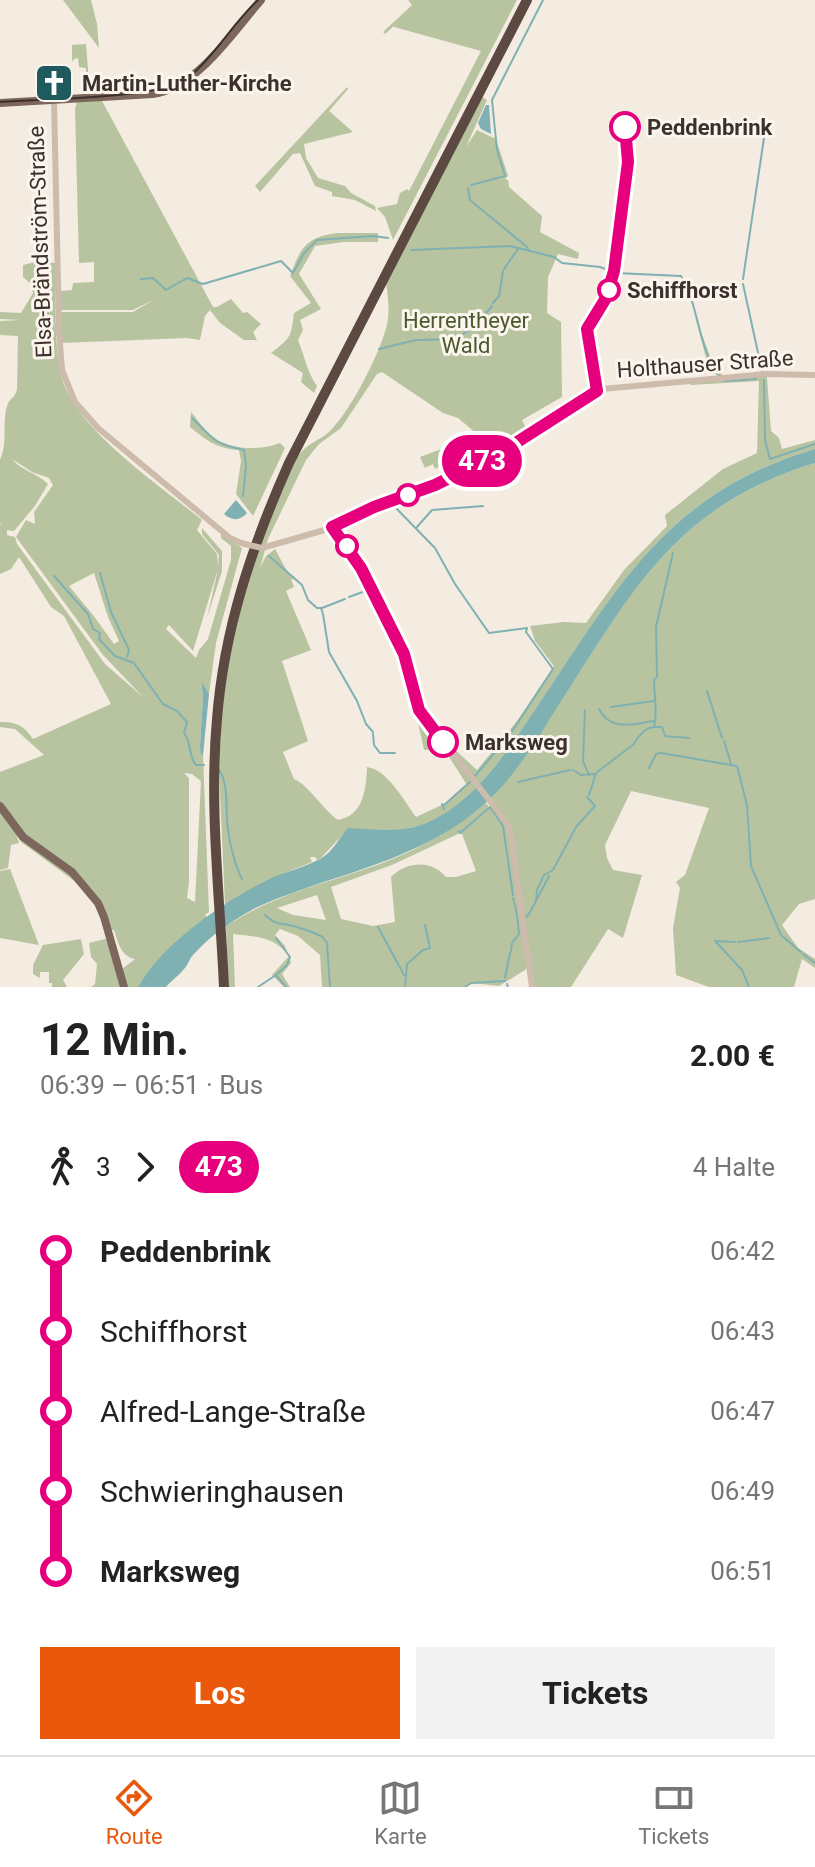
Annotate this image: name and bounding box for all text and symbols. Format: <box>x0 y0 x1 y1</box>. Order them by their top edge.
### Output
church icon: Martin-Luther-Kirche <box>33 62 75 104</box>
place label: Martin-Luther-Kirche <box>82 71 292 96</box>
marker: Peddenbrink <box>610 112 640 142</box>
place label: Peddenbrink <box>647 115 772 140</box>
street label: Elsa-Brändström-Straße <box>23 126 57 358</box>
place label: Schiffhorst <box>627 278 738 303</box>
marker: Schiffhorst <box>598 279 620 301</box>
park label: Herrentheyer Wald <box>403 308 530 358</box>
street label: Holthauser Straße <box>616 345 794 383</box>
line badge: 473 <box>436 435 528 487</box>
text: 473 <box>458 444 506 477</box>
unlabelled marker <box>397 484 419 506</box>
unlabelled marker <box>336 535 358 557</box>
marker: Marksweg <box>428 727 458 757</box>
place label: Marksweg <box>465 730 568 755</box>
text: 12 Min. <box>40 1014 189 1066</box>
text: 2.00 € <box>690 1038 775 1073</box>
text: 06:39 – 06:51 · Bus <box>40 1070 263 1100</box>
icon: walk <box>40 1145 84 1189</box>
icon: forward <box>123 1145 167 1189</box>
text: 473 <box>195 1150 243 1183</box>
text: 3 <box>96 1152 111 1182</box>
text: 4 Halte <box>693 1152 775 1182</box>
text: Peddenbrink <box>100 1234 271 1269</box>
text: 06:42 <box>710 1236 775 1266</box>
text: Schiffhorst <box>100 1314 247 1349</box>
text: 06:43 <box>710 1316 775 1346</box>
text: Alfred-Lange-Straße <box>100 1394 366 1429</box>
text: 06:47 <box>710 1396 775 1426</box>
text: Schwieringhausen <box>100 1474 344 1509</box>
text: 06:49 <box>710 1476 775 1506</box>
text: Marksweg <box>100 1554 240 1589</box>
text: 06:51 <box>710 1556 775 1586</box>
button: Los <box>40 1647 400 1739</box>
button: Tickets <box>416 1647 775 1739</box>
tab: Route <box>106 1776 163 1849</box>
tab: Karte <box>374 1776 427 1849</box>
tab: Tickets <box>638 1776 709 1849</box>

